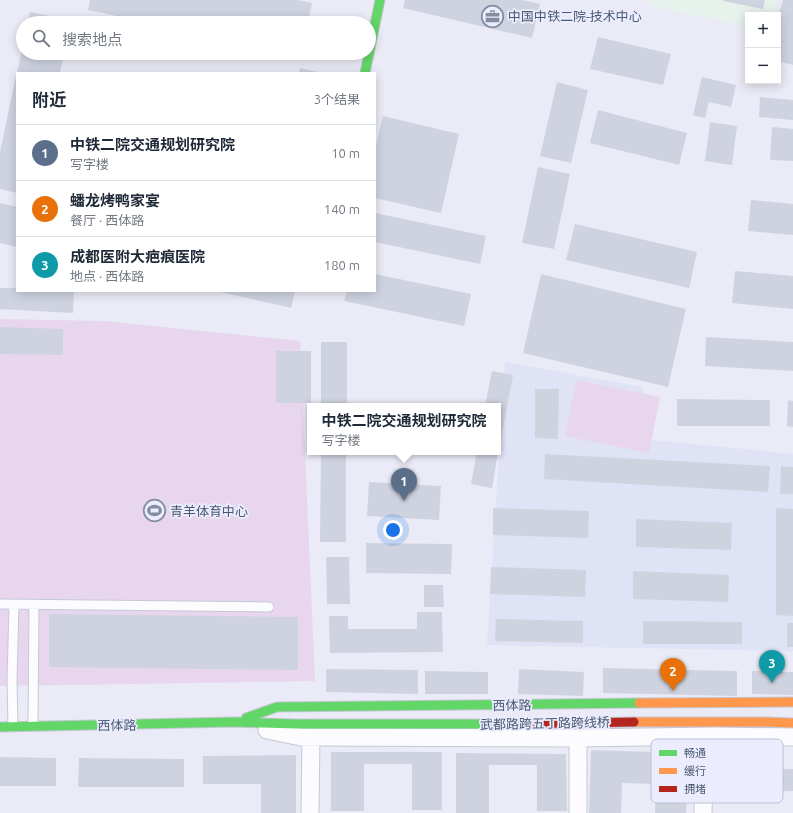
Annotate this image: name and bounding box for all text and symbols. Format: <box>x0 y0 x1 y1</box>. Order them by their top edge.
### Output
office icon: 中国中铁二院-技术中心 <box>479 3 505 29</box>
place label: 中国中铁二院-技术中心 <box>508 9 642 23</box>
map controls <box>745 12 781 84</box>
button: + <box>745 12 781 48</box>
search box <box>16 16 376 60</box>
icon: search <box>30 27 52 49</box>
text: 搜索地点 <box>62 31 122 48</box>
button: − <box>745 48 781 84</box>
text: 附近 <box>32 90 66 109</box>
text: 3个结果 <box>314 92 360 106</box>
text: 中铁二院交通规划研究院 <box>70 136 235 153</box>
text: 1 <box>41 146 49 160</box>
text: 10 m <box>331 146 360 160</box>
text: 写字楼 <box>70 157 109 171</box>
text: 蟠龙烤鸭家宴 <box>70 192 160 209</box>
text: 2 <box>41 202 49 216</box>
text: 140 m <box>324 202 360 216</box>
text: 餐厅 · 西体路 <box>70 213 144 227</box>
text: 成都医附大疤痕医院 <box>70 248 205 265</box>
text: 3 <box>41 258 49 272</box>
text: 180 m <box>324 258 360 272</box>
text: 地点 · 西体路 <box>70 269 144 283</box>
popup <box>307 403 501 455</box>
text: 中铁二院交通规划研究院 <box>321 412 487 429</box>
text: 写字楼 <box>321 433 361 447</box>
pin: 1 <box>391 468 417 501</box>
sports icon: 青羊体育中心 <box>141 498 167 524</box>
place label: 青羊体育中心 <box>170 504 248 518</box>
your location <box>383 520 403 540</box>
pin: 3 <box>759 650 785 683</box>
pin: 2 <box>660 658 686 691</box>
street label: 西体路 <box>492 698 532 712</box>
street label: 武都路跨五丁路跨线桥 <box>480 715 610 731</box>
street label: 西体路 <box>97 718 137 732</box>
legend <box>651 739 783 803</box>
text: 畅通 <box>684 747 706 759</box>
text: 缓行 <box>684 765 706 777</box>
text: 拥堵 <box>684 783 706 795</box>

